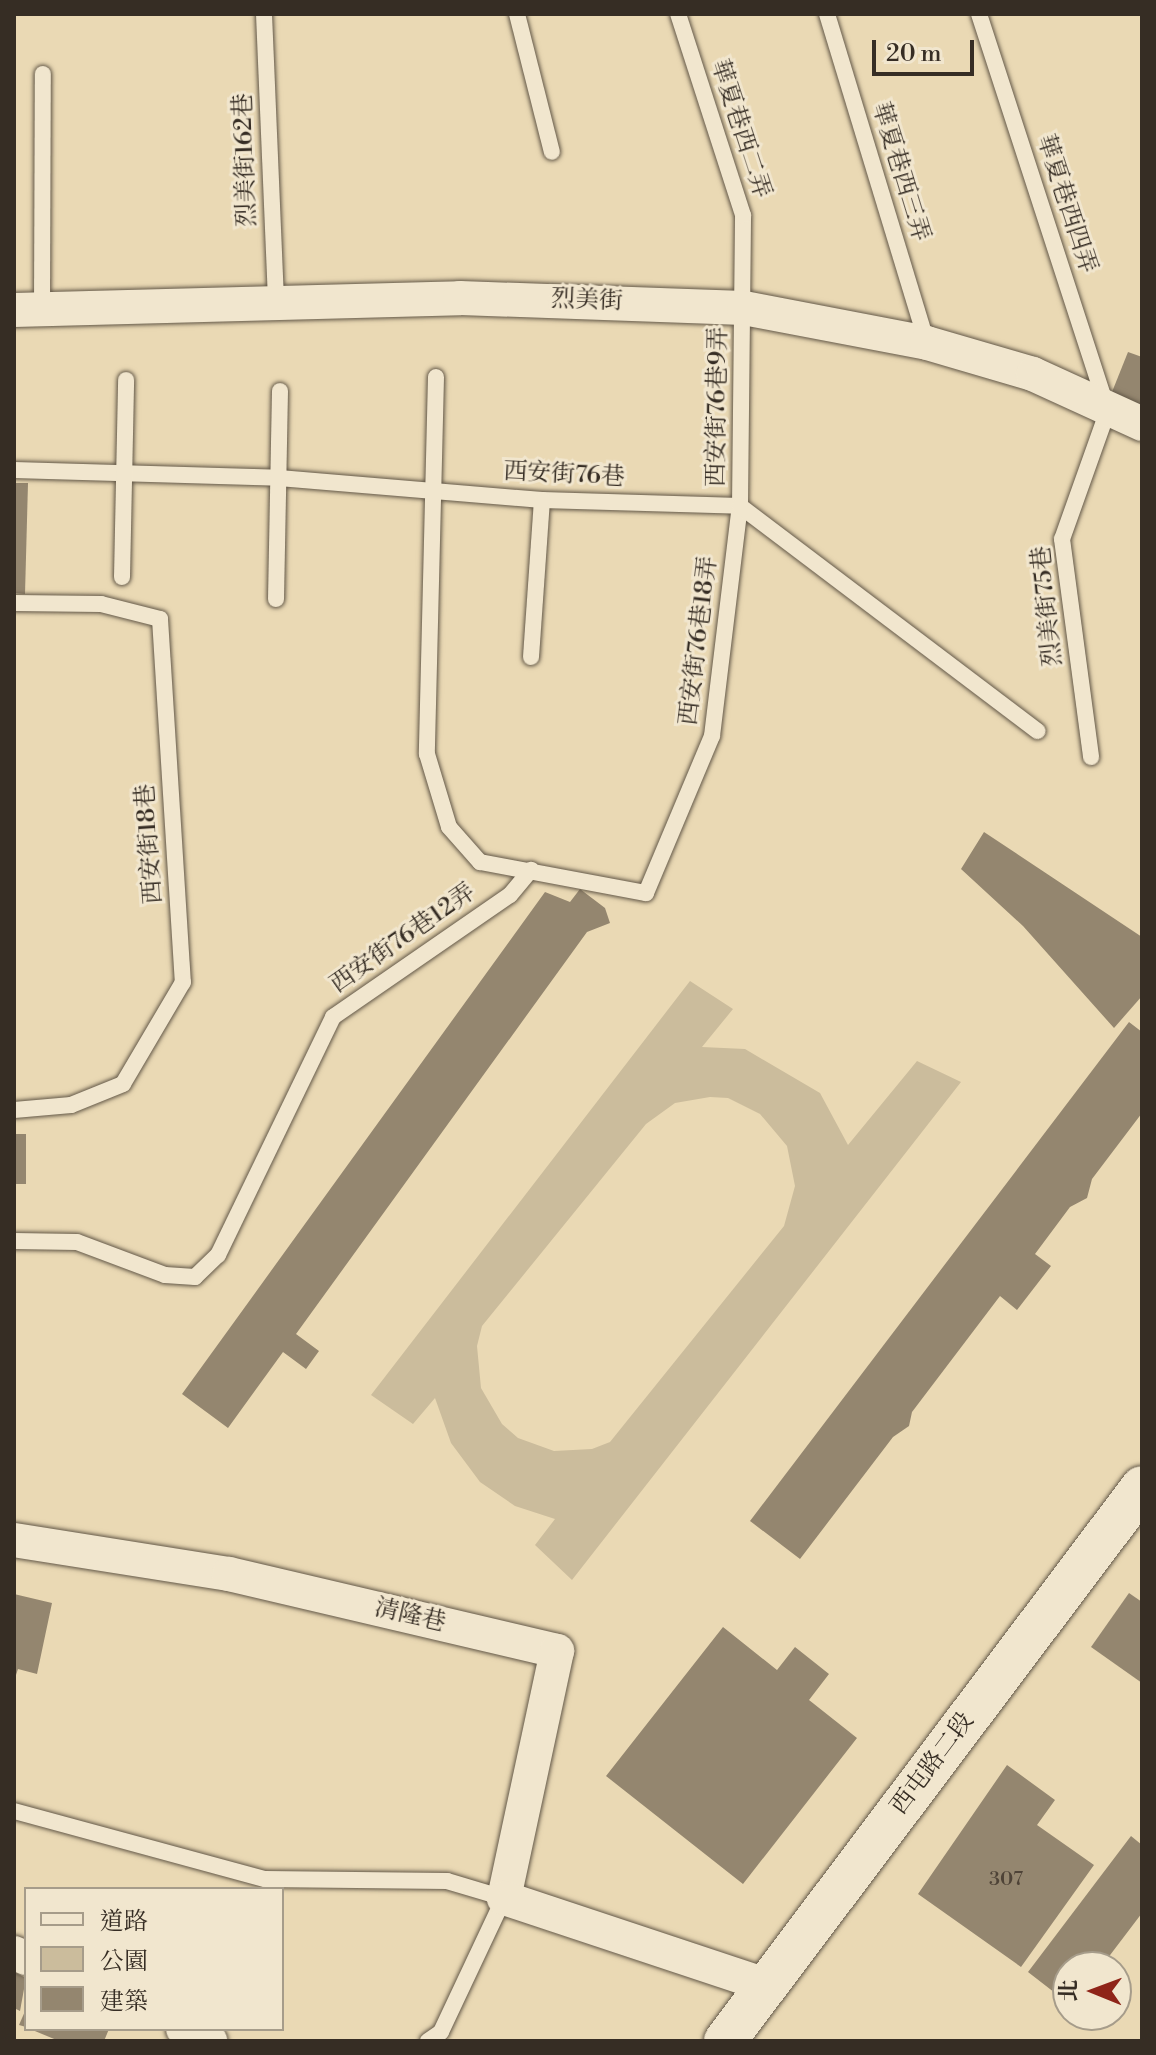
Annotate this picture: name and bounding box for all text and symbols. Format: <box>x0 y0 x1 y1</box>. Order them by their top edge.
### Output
scale bar <box>876 24 978 74</box>
text: 20 m <box>886 39 942 69</box>
street label: 華夏巷西二弄 <box>704 56 776 202</box>
street label: 烈美街162巷 <box>229 93 263 227</box>
street label: 華夏巷西三弄 <box>865 99 935 245</box>
street label: 華夏巷西四弄 <box>1030 131 1102 277</box>
street label: 烈美街 <box>551 285 623 317</box>
street label: 西安街76巷9弄 <box>702 327 734 487</box>
street label: 西安街76巷 <box>502 457 626 493</box>
street label: 烈美街75巷 <box>1027 544 1069 668</box>
street label: 西安街76巷18弄 <box>674 555 724 727</box>
street label: 西安街18巷 <box>131 783 169 905</box>
street label: 西安街76巷12弄 <box>325 878 481 1000</box>
street label: 清隆巷 <box>372 1594 448 1638</box>
street label: 西屯路二段 <box>885 1707 981 1821</box>
house number: 307 <box>989 1867 1023 1891</box>
legend <box>24 1887 284 2031</box>
text: 道路 <box>100 1907 148 1937</box>
text: 公園 <box>100 1947 148 1977</box>
north arrow <box>1052 1951 1132 2031</box>
text: 北 <box>1056 1979 1083 2002</box>
text: 建築 <box>100 1987 148 2017</box>

